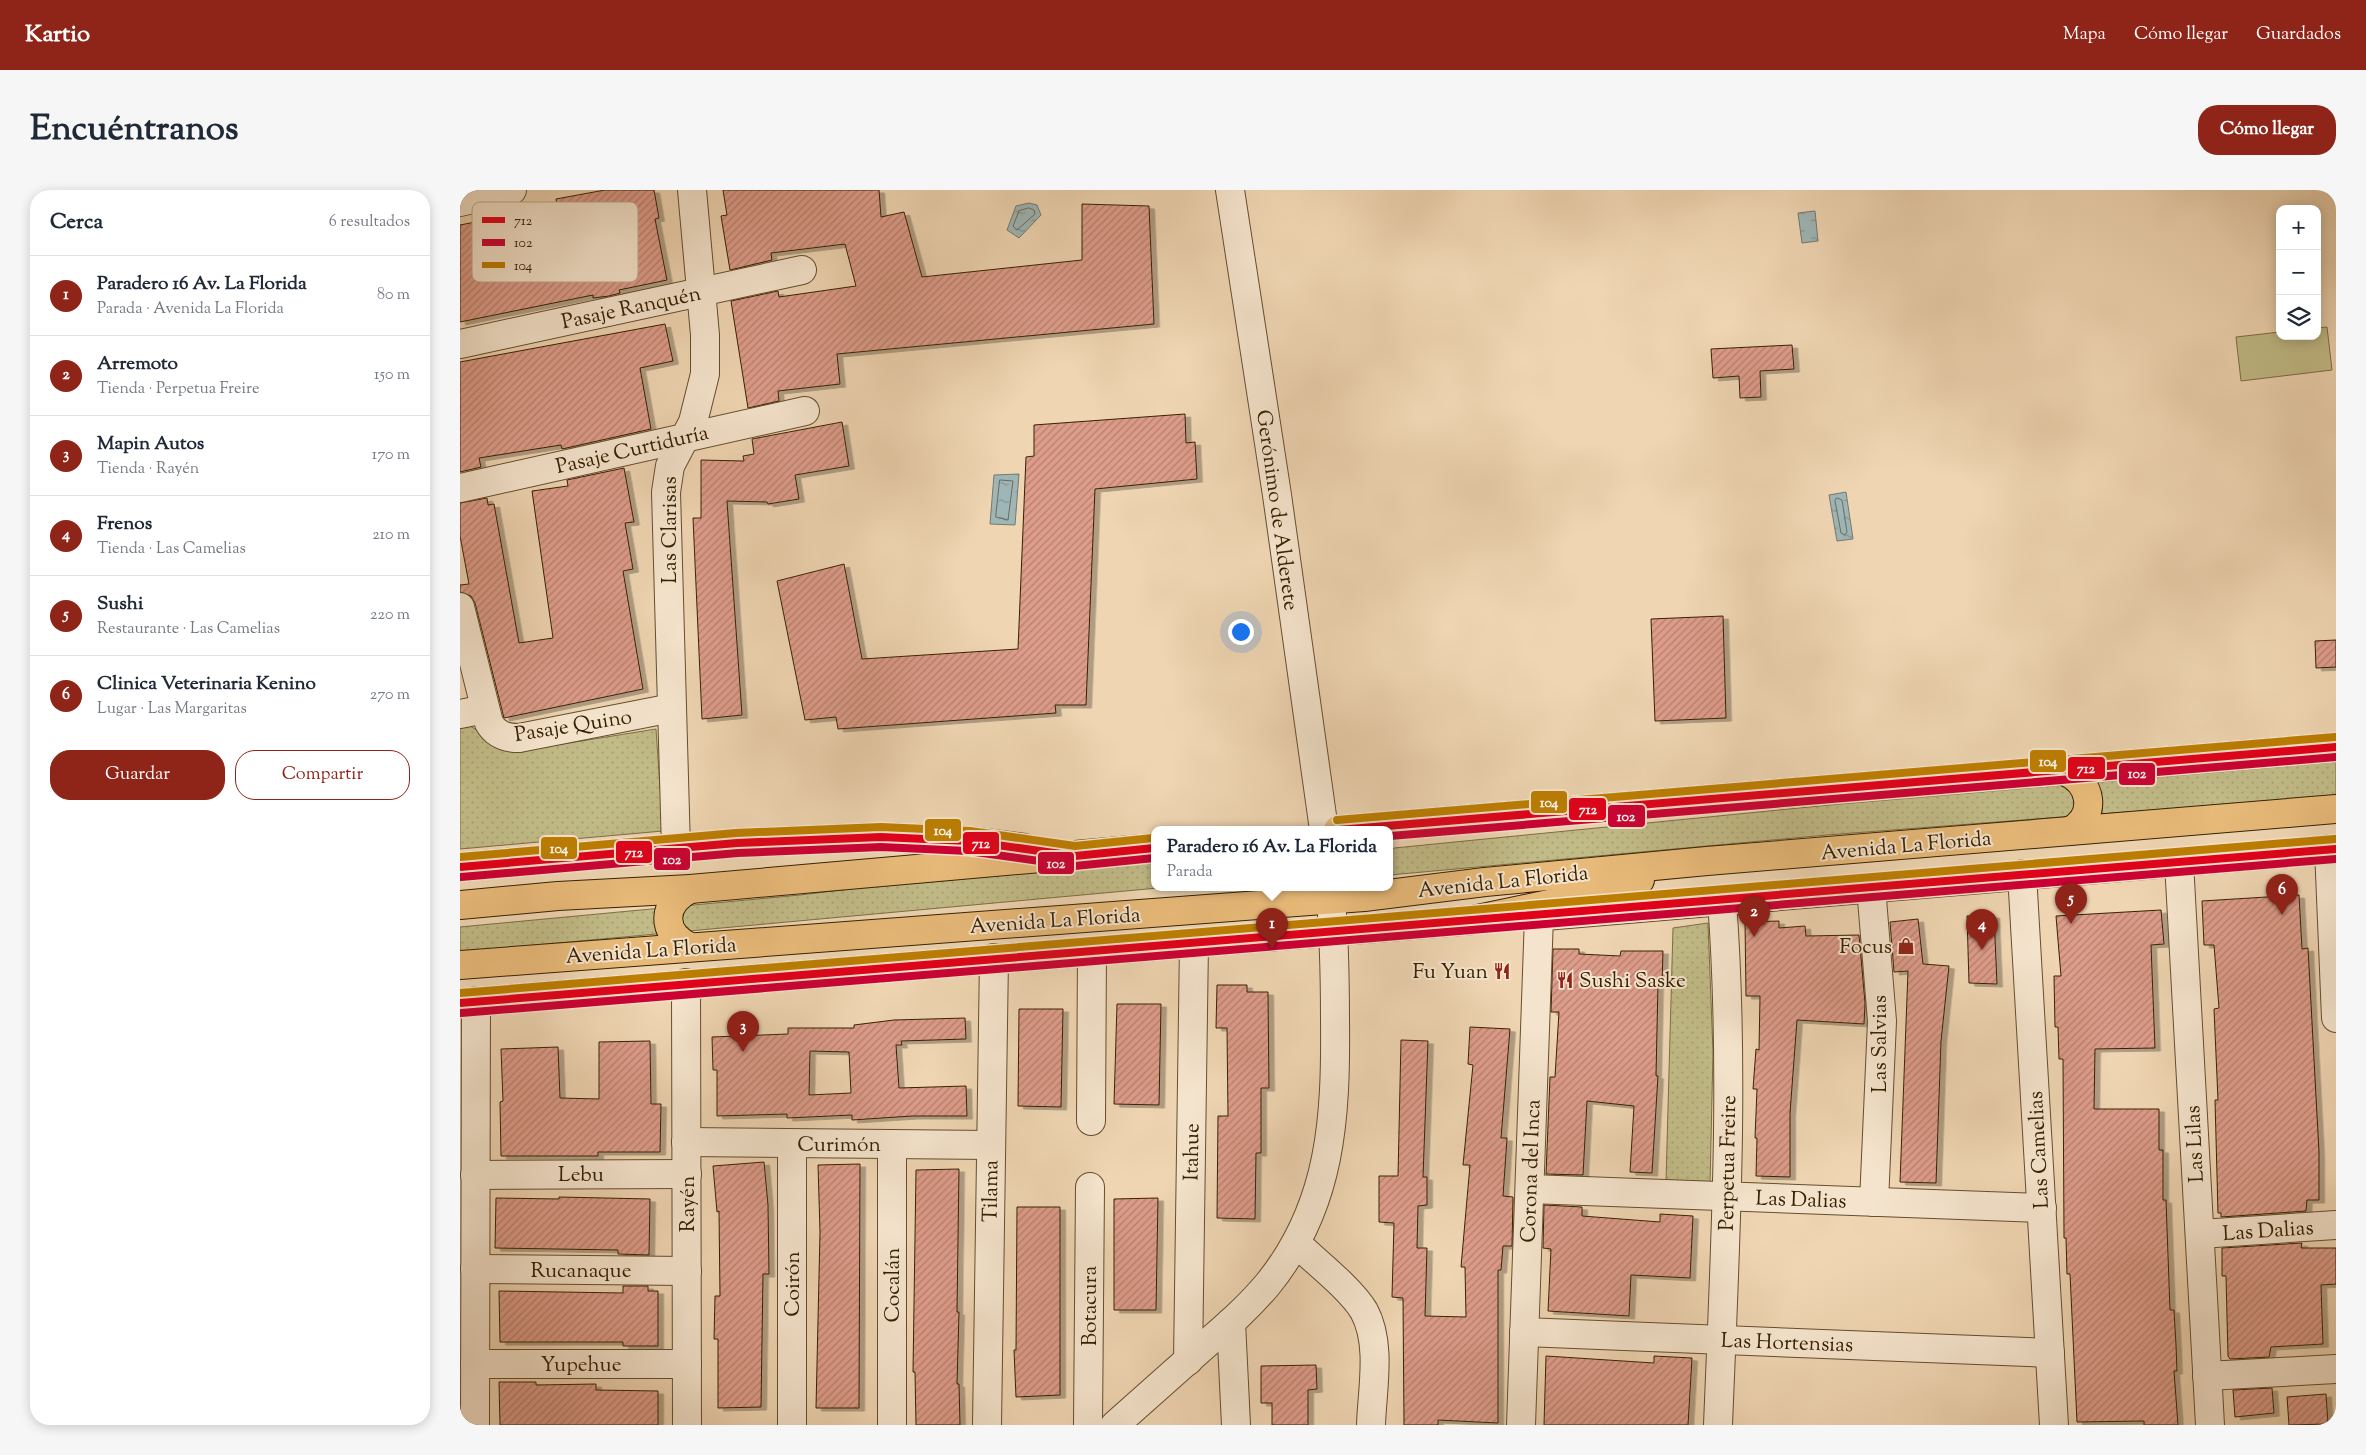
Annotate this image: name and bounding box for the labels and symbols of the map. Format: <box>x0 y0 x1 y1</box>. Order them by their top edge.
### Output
legend <box>472 202 638 282</box>
text: 712 <box>514 212 533 232</box>
text: 102 <box>514 234 533 254</box>
text: 104 <box>514 257 532 277</box>
street label: Pasaje Ranquén <box>559 280 704 338</box>
street label: Gerónimo de Alderete <box>1247 408 1305 613</box>
street label: Pasaje Curtiduría <box>553 419 712 483</box>
street label: Las Clarisas <box>656 476 686 584</box>
your location <box>1228 619 1254 645</box>
street label: Pasaje Quino <box>512 703 634 751</box>
line badge: 104 <box>2029 749 2067 773</box>
text: 104 <box>2039 753 2057 773</box>
line badge: 712 <box>2067 756 2106 780</box>
text: 712 <box>2077 760 2096 780</box>
line badge: 102 <box>2118 762 2156 786</box>
text: 102 <box>2128 765 2147 785</box>
line badge: 104 <box>1530 790 1568 814</box>
text: 104 <box>1540 794 1558 814</box>
line badge: 712 <box>1568 797 1607 821</box>
text: 712 <box>1579 801 1598 821</box>
line badge: 102 <box>1607 804 1646 828</box>
text: 102 <box>1617 808 1636 828</box>
line badge: 104 <box>924 818 962 842</box>
text: 104 <box>934 822 952 842</box>
street label: Avenida La Florida <box>1820 825 1993 869</box>
line badge: 712 <box>962 831 1000 855</box>
text: 712 <box>972 835 991 855</box>
line badge: 104 <box>540 836 578 860</box>
text: 104 <box>550 840 568 860</box>
line badge: 712 <box>615 840 653 864</box>
text: 712 <box>625 844 644 864</box>
line badge: 102 <box>653 847 691 871</box>
text: 102 <box>663 851 682 871</box>
line badge: 102 <box>1037 851 1075 875</box>
text: 102 <box>1047 855 1066 875</box>
street label: Avenida La Florida <box>1416 859 1590 907</box>
pin: 6 <box>2266 874 2298 915</box>
pin: 5 <box>2055 883 2087 924</box>
pin: 2 <box>1738 896 1770 937</box>
street label: Avenida La Florida <box>969 901 1142 943</box>
pin: 1 <box>1256 908 1288 949</box>
pin: 4 <box>1966 909 1998 950</box>
street label: Avenida La Florida <box>565 931 738 973</box>
place label: Focus <box>1839 933 1892 963</box>
shop icon: Focus <box>1896 936 1916 956</box>
place label: Fu Yuan <box>1412 958 1488 988</box>
restaurant icon: Fu Yuan <box>1492 961 1512 981</box>
place label: Sushi Saske <box>1579 967 1686 997</box>
restaurant icon: Sushi Saske <box>1555 970 1575 990</box>
street label: Las Salvias <box>1866 995 1896 1093</box>
pin: 3 <box>727 1011 759 1052</box>
street label: Las Camelias <box>2022 1090 2058 1210</box>
street label: Perpetua Freire <box>1713 1095 1745 1231</box>
street label: Corona del Inca <box>1515 1098 1550 1243</box>
street label: Las Lilas <box>2179 1104 2213 1183</box>
street label: Itahue <box>1177 1123 1209 1181</box>
street label: Curimón <box>797 1131 881 1161</box>
street label: Tilama <box>976 1159 1008 1222</box>
street label: Lebu <box>558 1161 604 1191</box>
street label: Rayén <box>674 1176 704 1232</box>
street label: Las Dalias <box>1755 1184 1847 1218</box>
street label: Las Dalias <box>2222 1214 2315 1250</box>
street label: Cocalán <box>879 1248 909 1322</box>
street label: Coirón <box>779 1251 809 1317</box>
street label: Rucanaque <box>531 1257 631 1287</box>
street label: Botacura <box>1076 1266 1106 1346</box>
street label: Las Hortensias <box>1720 1327 1854 1361</box>
street label: Yupehue <box>541 1351 621 1381</box>

